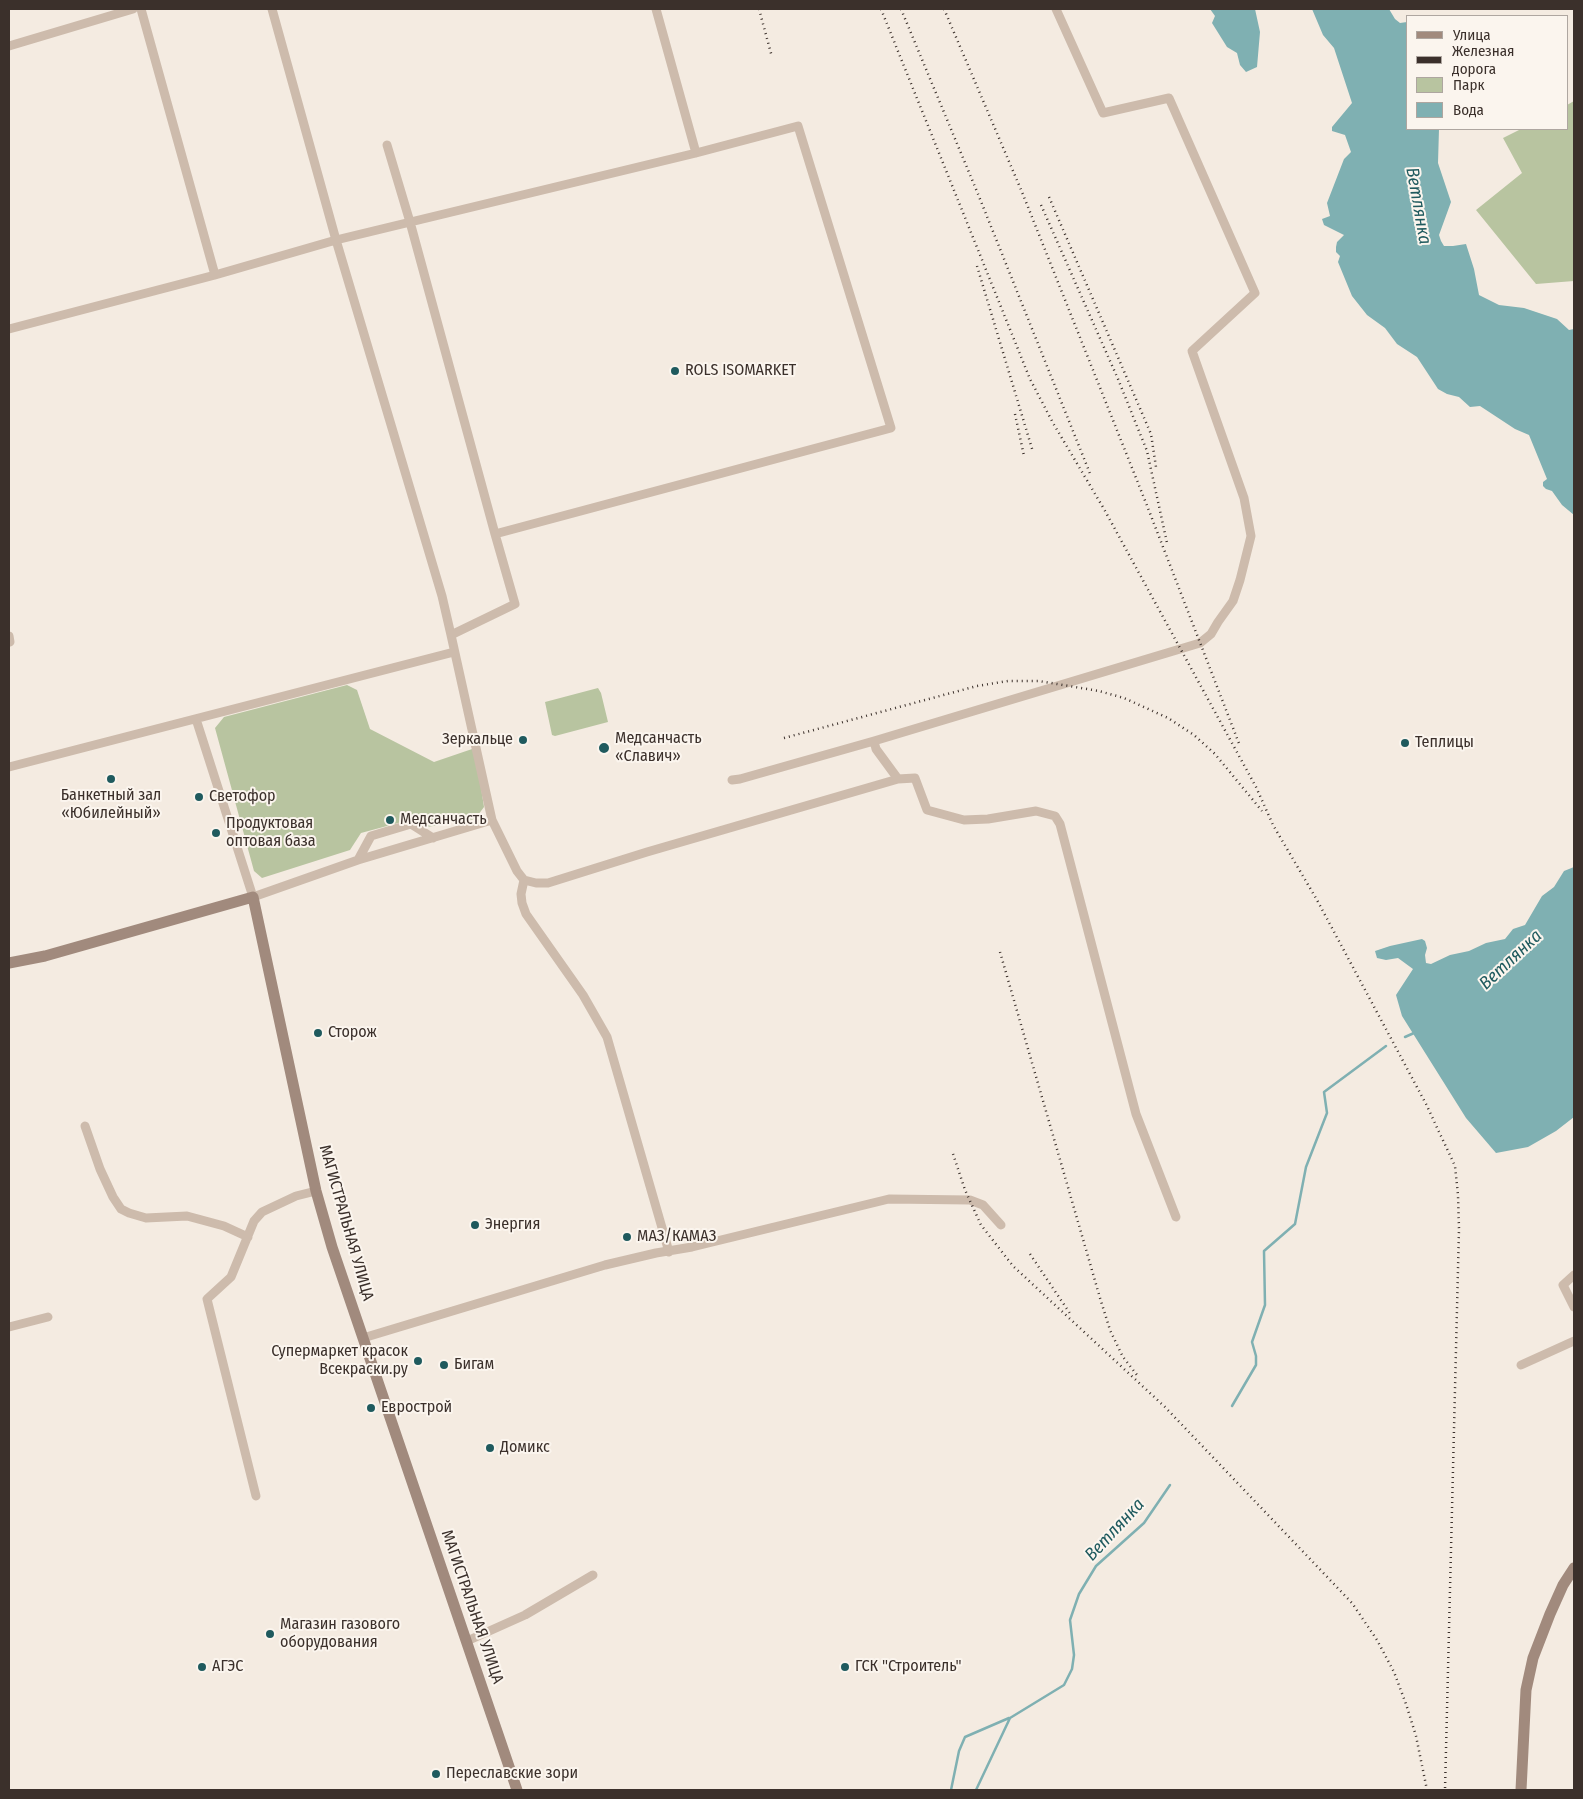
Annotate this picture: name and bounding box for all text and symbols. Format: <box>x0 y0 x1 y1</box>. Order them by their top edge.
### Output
legend <box>1406 15 1568 130</box>
text: Улица <box>1453 26 1491 44</box>
text: Железная дорога <box>1452 42 1514 78</box>
text: Парк <box>1453 76 1484 94</box>
text: Вода <box>1453 101 1484 119</box>
water label: Ветлянка <box>1401 166 1435 246</box>
place label: ROLS ISOMARKET <box>685 361 796 381</box>
marker: ROLS ISOMARKET <box>669 365 681 377</box>
place label: Медсанчасть «Славич» <box>615 729 702 767</box>
place label: Зеркальце <box>442 730 513 750</box>
place label: Теплицы <box>1415 733 1474 753</box>
marker: Зеркальце <box>517 734 529 746</box>
marker: Теплицы <box>1399 737 1411 749</box>
marker: Медсанчасть «Славич» <box>597 741 611 755</box>
marker: Банкетный зал «Юбилейный» <box>105 773 117 785</box>
place label: Банкетный зал «Юбилейный» <box>61 786 161 824</box>
place label: Светофор <box>209 787 276 807</box>
marker: Светофор <box>193 791 205 803</box>
place label: Медсанчасть <box>400 810 487 830</box>
place label: Продуктовая оптовая база <box>226 814 316 852</box>
marker: Медсанчасть <box>384 814 396 826</box>
marker: Продуктовая оптовая база <box>210 827 222 839</box>
water label: Ветлянка <box>1475 926 1547 994</box>
place label: Сторож <box>328 1023 377 1043</box>
marker: Сторож <box>312 1027 324 1039</box>
street label: МАГИСТРАЛЬНАЯ УЛИЦА <box>315 1143 377 1303</box>
place label: Энергия <box>485 1215 540 1235</box>
marker: Энергия <box>469 1219 481 1231</box>
place label: МАЗ/КАМАЗ <box>637 1227 716 1247</box>
marker: МАЗ/КАМАЗ <box>621 1231 633 1243</box>
place label: Супермаркет красок Всекраски.ру <box>271 1342 408 1380</box>
marker: Супермаркет красок Всекраски.ру <box>412 1355 424 1367</box>
place label: Бигам <box>454 1355 494 1375</box>
marker: Бигам <box>438 1359 450 1371</box>
place label: Еврострой <box>381 1398 452 1418</box>
marker: Еврострой <box>365 1402 377 1414</box>
place label: Домикс <box>500 1438 550 1458</box>
marker: Домикс <box>484 1442 496 1454</box>
water label: Ветлянка <box>1081 1494 1149 1566</box>
street label: МАГИСТРАЛЬНАЯ УЛИЦА <box>437 1528 507 1686</box>
place label: Магазин газового оборудования <box>280 1615 400 1653</box>
marker: Магазин газового оборудования <box>264 1628 276 1640</box>
place label: АГЭС <box>212 1657 243 1677</box>
place label: ГСК "Строитель" <box>855 1657 961 1677</box>
marker: АГЭС <box>196 1661 208 1673</box>
marker: ГСК "Строитель" <box>839 1661 851 1673</box>
place label: Переславские зори <box>446 1764 578 1784</box>
marker: Переславские зори <box>430 1768 442 1780</box>

